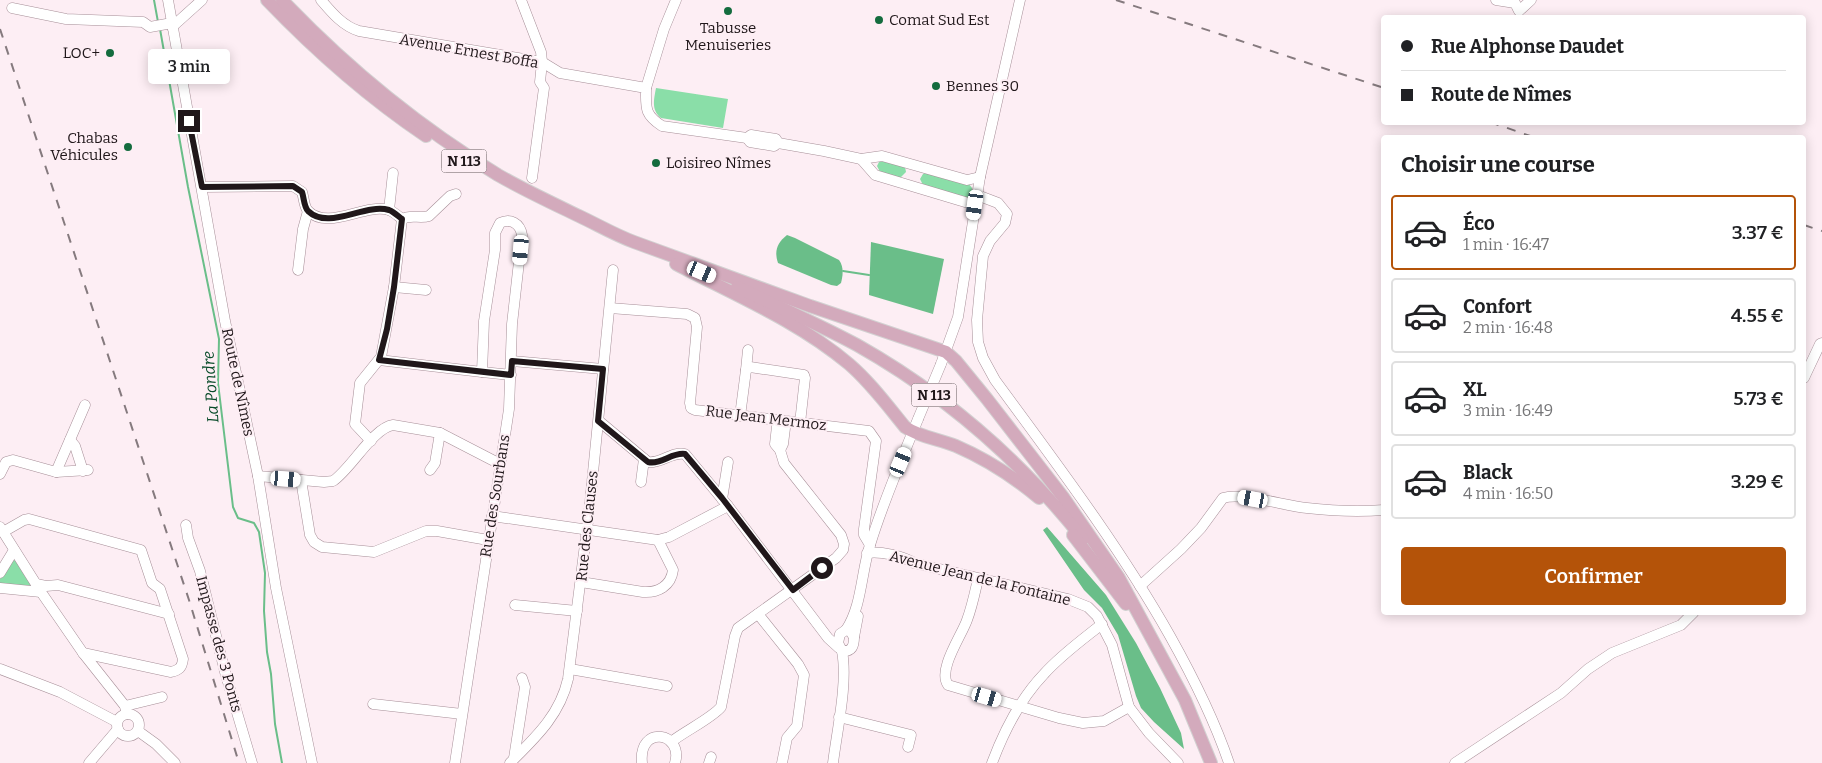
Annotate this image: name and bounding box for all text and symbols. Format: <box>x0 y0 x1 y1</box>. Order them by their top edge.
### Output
marker: Tabusse Menuiseries <box>722 5 734 17</box>
place label: Comat Sud Est <box>889 11 990 29</box>
marker: Comat Sud Est <box>873 14 885 26</box>
place label: Tabusse Menuiseries <box>685 19 771 54</box>
street label: Avenue Ernest Boffa <box>398 30 540 72</box>
text: Rue Alphonse Daudet <box>1431 35 1624 58</box>
place label: LOC+ <box>63 44 100 62</box>
marker: LOC+ <box>104 47 116 59</box>
callout: 3 min <box>148 48 230 84</box>
text: 3 min <box>168 57 210 76</box>
place label: Bennes 30 <box>946 77 1019 95</box>
marker: Bennes 30 <box>930 80 942 92</box>
text: Route de Nîmes <box>1431 83 1572 106</box>
route end <box>178 110 200 132</box>
place label: Chabas Véhicules <box>50 129 118 164</box>
marker: Chabas Véhicules <box>122 141 134 153</box>
road number: N 113 <box>442 150 486 172</box>
text: Choisir une course <box>1401 151 1595 178</box>
place label: Loisireo Nîmes <box>666 154 771 172</box>
marker: Loisireo Nîmes <box>650 157 662 169</box>
car <box>965 189 984 221</box>
icon: car <box>1403 210 1448 255</box>
text: Éco <box>1463 212 1495 235</box>
text: 3.37 € <box>1732 221 1784 244</box>
car <box>512 234 529 266</box>
text: 1 min · 16:47 <box>1463 235 1549 254</box>
car <box>685 259 718 285</box>
icon: car <box>1403 293 1448 338</box>
text: Confort <box>1463 295 1532 318</box>
text: 4.55 € <box>1731 304 1784 327</box>
text: 2 min · 16:48 <box>1463 318 1553 337</box>
street label: Route de Nîmes <box>218 326 258 438</box>
water label: La Pondre <box>199 350 222 424</box>
icon: car <box>1403 376 1448 421</box>
text: XL <box>1463 378 1487 401</box>
road number: N 113 <box>912 384 956 406</box>
text: 5.73 € <box>1733 387 1784 410</box>
text: 3 min · 16:49 <box>1463 401 1553 420</box>
street label: Rue Jean Mermoz <box>705 402 827 434</box>
street label: Rue des Sourbans <box>476 433 514 559</box>
car <box>888 445 913 479</box>
icon: car <box>1403 459 1448 504</box>
text: Black <box>1463 461 1513 484</box>
car <box>270 470 301 488</box>
street label: Rue des Clauses <box>572 470 602 582</box>
text: 3.29 € <box>1731 470 1784 493</box>
text: 4 min · 16:50 <box>1463 484 1554 503</box>
car <box>1236 489 1269 509</box>
street label: Avenue Jean de la Fontaine <box>887 547 1073 609</box>
button: Confirmer <box>1401 547 1786 605</box>
route start <box>811 557 833 579</box>
street label: Impasse des 3 Ponts <box>192 574 246 714</box>
car <box>970 686 1003 708</box>

